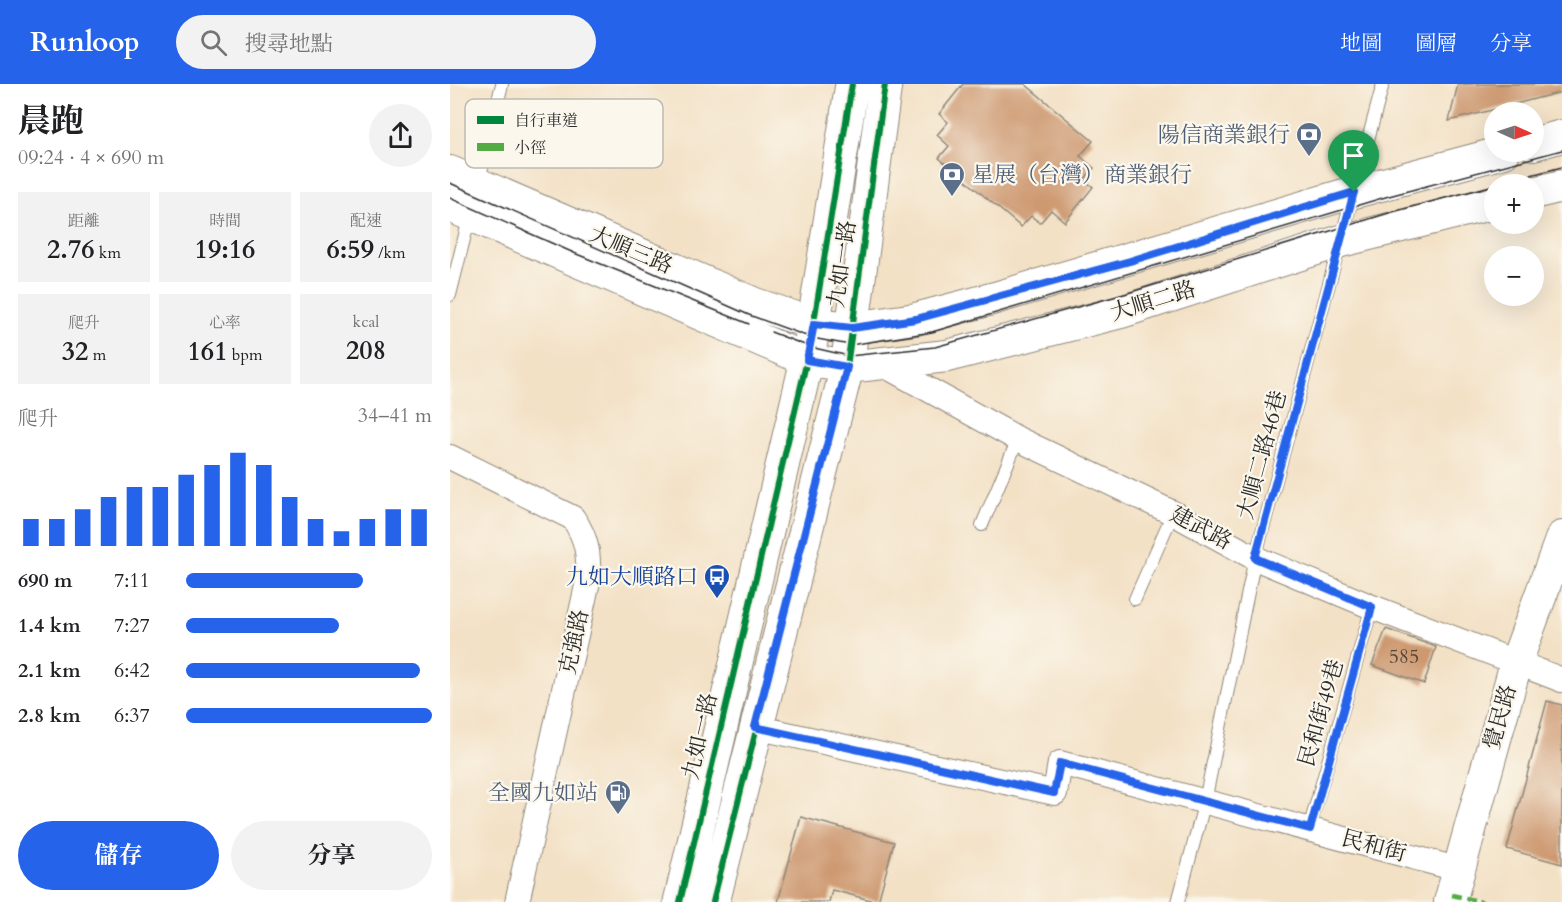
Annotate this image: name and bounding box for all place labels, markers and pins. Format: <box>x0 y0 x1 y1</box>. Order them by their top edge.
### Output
place label: 陽信商業銀行 <box>1158 120 1290 150</box>
bank icon: 陽信商業銀行 <box>1294 120 1324 158</box>
pin <box>1328 130 1379 192</box>
bank icon: 星展（台灣）商業銀行 <box>937 160 967 198</box>
place label: 星展（台灣）商業銀行 <box>972 160 1192 190</box>
place label: 九如大順路口 <box>566 562 698 592</box>
bus stop icon: 九如大順路口 <box>702 562 732 600</box>
place label: 全國九如站 <box>488 778 598 808</box>
fuel station icon: 全國九如站 <box>603 778 633 816</box>

